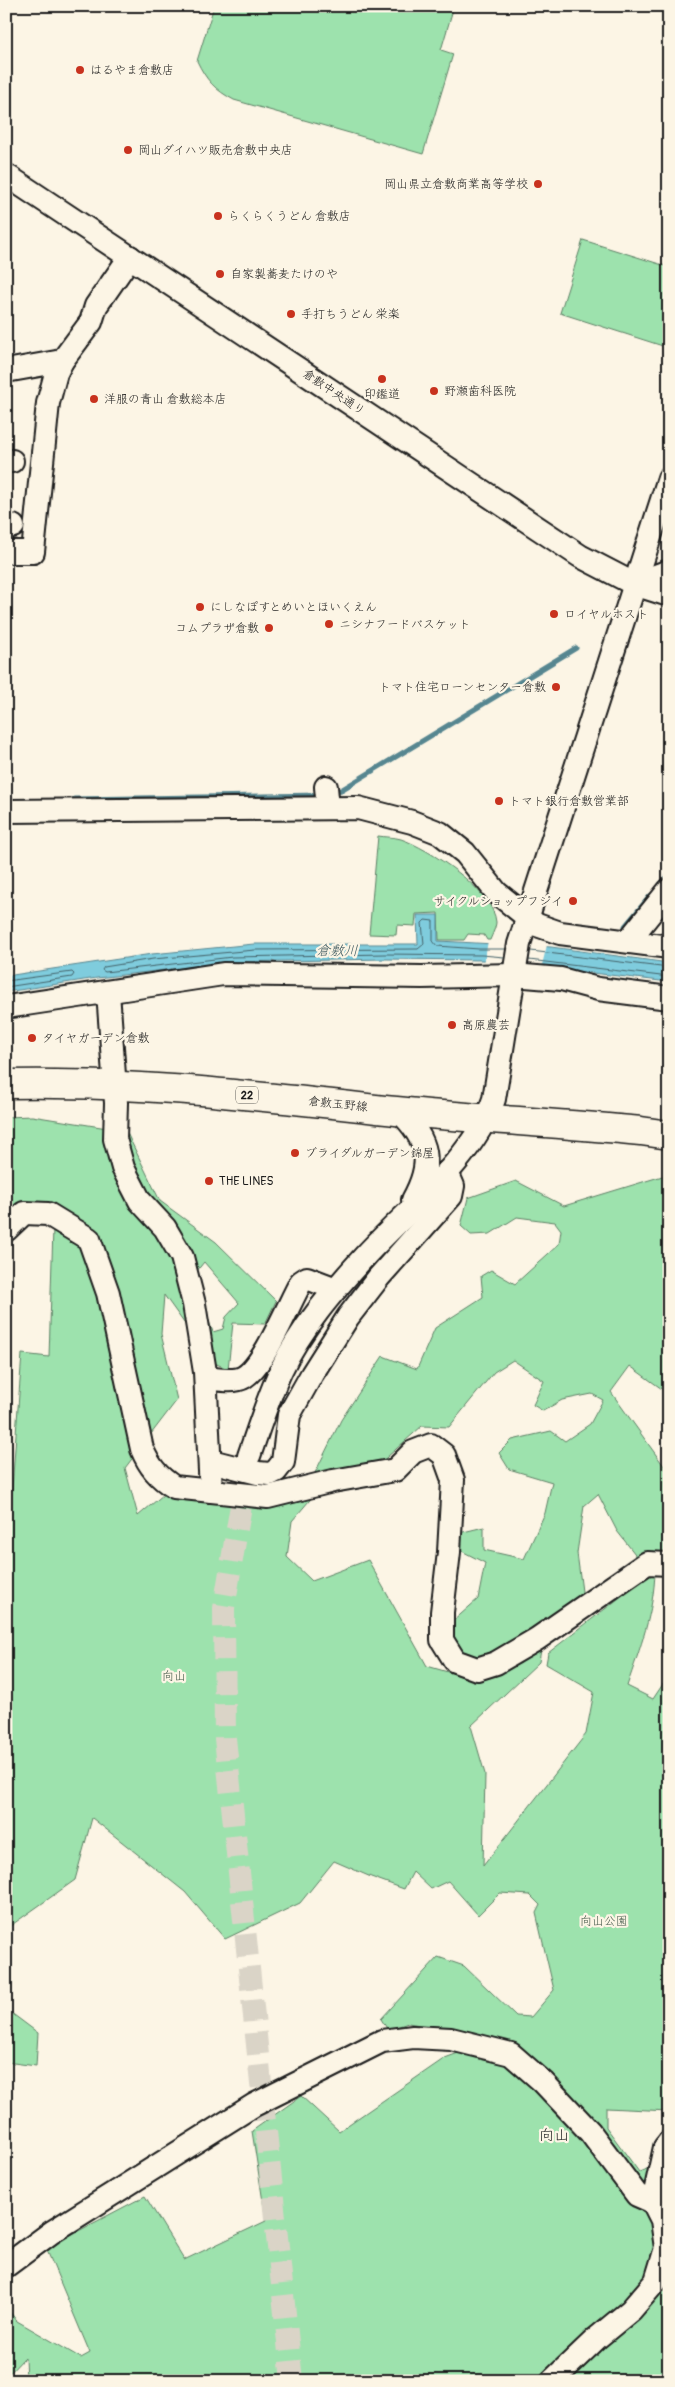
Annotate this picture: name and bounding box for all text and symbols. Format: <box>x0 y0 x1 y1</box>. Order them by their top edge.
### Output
place label: はるやま倉敷店 <box>90 63 174 78</box>
marker: はるやま倉敷店 <box>74 64 86 76</box>
place label: 岡山ダイハツ販売倉敷中央店 <box>138 143 293 158</box>
marker: 岡山ダイハツ販売倉敷中央店 <box>122 144 134 156</box>
place label: 岡山県立倉敷商業高等学校 <box>384 177 528 192</box>
marker: 岡山県立倉敷商業高等学校 <box>532 178 544 190</box>
place label: らくらくうどん 倉敷店 <box>228 209 351 224</box>
marker: らくらくうどん 倉敷店 <box>212 210 224 222</box>
place label: 自家製蕎麦たけのや <box>230 267 338 282</box>
marker: 自家製蕎麦たけのや <box>214 268 226 280</box>
place label: 手打ちうどん 栄楽 <box>301 307 400 322</box>
marker: 手打ちうどん 栄楽 <box>285 308 297 320</box>
street label: 倉敷中央通り <box>300 366 368 419</box>
marker: 印鑑道 <box>376 373 388 385</box>
place label: 野瀬歯科医院 <box>444 384 516 399</box>
marker: 野瀬歯科医院 <box>428 385 440 397</box>
place label: 印鑑道 <box>364 387 400 402</box>
place label: 洋服の青山 倉敷総本店 <box>104 392 227 407</box>
marker: 洋服の青山 倉敷総本店 <box>88 393 100 405</box>
place label: にしなぽすとめいとほいくえん <box>210 600 377 615</box>
marker: にしなぽすとめいとほいくえん <box>194 601 206 613</box>
place label: ロイヤルホスト <box>564 607 649 622</box>
marker: ロイヤルホスト <box>548 608 560 620</box>
place label: ニシナフードバスケット <box>339 617 471 632</box>
marker: ニシナフードバスケット <box>323 618 335 630</box>
place label: コムプラザ倉敷 <box>175 621 259 636</box>
marker: コムプラザ倉敷 <box>263 622 275 634</box>
place label: トマト住宅ローンセンター倉敷 <box>379 680 546 695</box>
marker: トマト住宅ローンセンター倉敷 <box>550 681 562 693</box>
place label: トマト銀行倉敷営業部 <box>509 794 629 809</box>
marker: トマト銀行倉敷営業部 <box>493 795 505 807</box>
place label: サイクルショップフジイ <box>433 894 563 909</box>
marker: サイクルショップフジイ <box>567 895 579 907</box>
water label: 倉敷川 <box>316 942 358 959</box>
place label: 高原農芸 <box>462 1018 510 1033</box>
marker: 高原農芸 <box>446 1019 458 1031</box>
place label: タイヤガーデン倉敷 <box>42 1031 150 1046</box>
marker: タイヤガーデン倉敷 <box>26 1032 38 1044</box>
road number: 22 <box>236 1086 258 1104</box>
street label: 倉敷玉野線 <box>307 1094 369 1115</box>
place label: ブライダルガーデン錦屋 <box>305 1146 435 1161</box>
marker: ブライダルガーデン錦屋 <box>289 1147 301 1159</box>
place label: THE LINES <box>219 1174 274 1189</box>
marker: THE LINES <box>203 1175 215 1187</box>
park label: 向山 <box>162 1669 186 1684</box>
park label: 向山公園 <box>580 1914 628 1929</box>
district label: 向山 <box>539 2126 569 2145</box>

